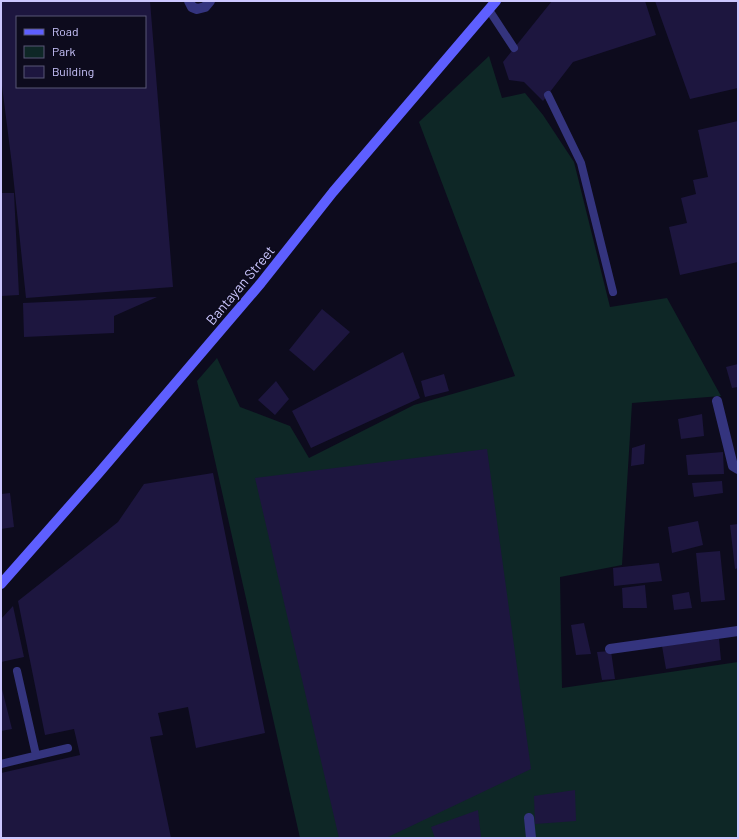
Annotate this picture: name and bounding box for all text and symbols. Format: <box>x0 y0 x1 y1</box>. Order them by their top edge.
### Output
legend <box>16 16 146 88</box>
text: Road <box>52 24 79 38</box>
text: Park <box>52 44 76 58</box>
text: Building <box>52 64 94 78</box>
street label: Bantayan Street <box>202 242 278 328</box>

